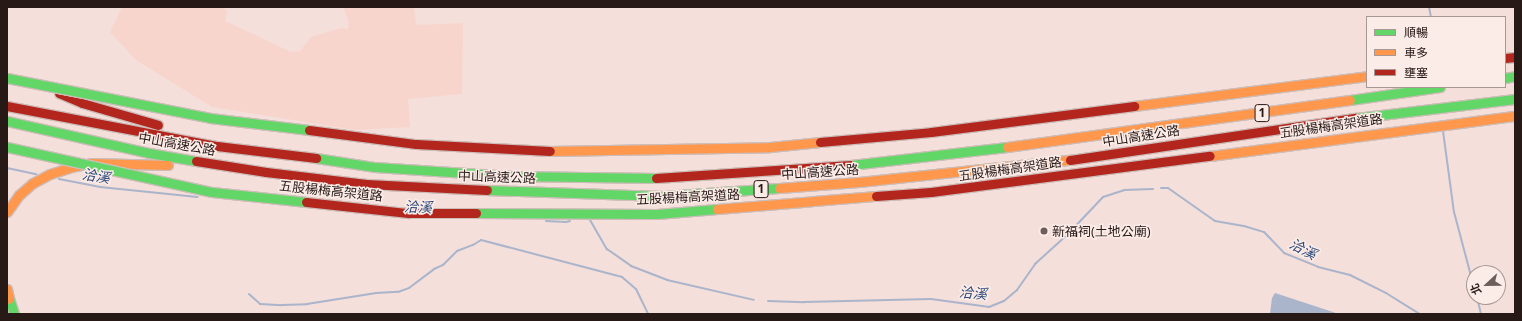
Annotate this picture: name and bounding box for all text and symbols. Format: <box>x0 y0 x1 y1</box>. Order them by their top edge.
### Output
legend <box>1366 16 1506 88</box>
text: 順暢 <box>1404 24 1428 41</box>
text: 車多 <box>1404 44 1428 61</box>
text: 壅塞 <box>1404 64 1428 81</box>
road number: 1 <box>1254 103 1270 123</box>
street label: 五股楊梅高架道路 <box>1278 111 1384 141</box>
street label: 中山高速公路 <box>1101 122 1181 150</box>
street label: 中山高速公路 <box>137 130 217 158</box>
street label: 五股楊梅高架道路 <box>957 154 1063 184</box>
street label: 中山高速公路 <box>781 161 859 183</box>
water label: 洽溪 <box>81 166 111 186</box>
street label: 中山高速公路 <box>458 168 536 186</box>
street label: 五股楊梅高架道路 <box>278 178 384 204</box>
road number: 1 <box>753 179 769 199</box>
street label: 五股楊梅高架道路 <box>636 186 740 208</box>
water label: 洽溪 <box>404 198 432 216</box>
place label: 新福祠(土地公廟) <box>1052 223 1151 239</box>
marker: 新福祠(土地公廟) <box>1039 226 1049 236</box>
water label: 洽溪 <box>1287 235 1319 263</box>
north arrow <box>1466 265 1506 305</box>
text: 北 <box>1466 281 1484 297</box>
water label: 洽溪 <box>958 283 988 303</box>

